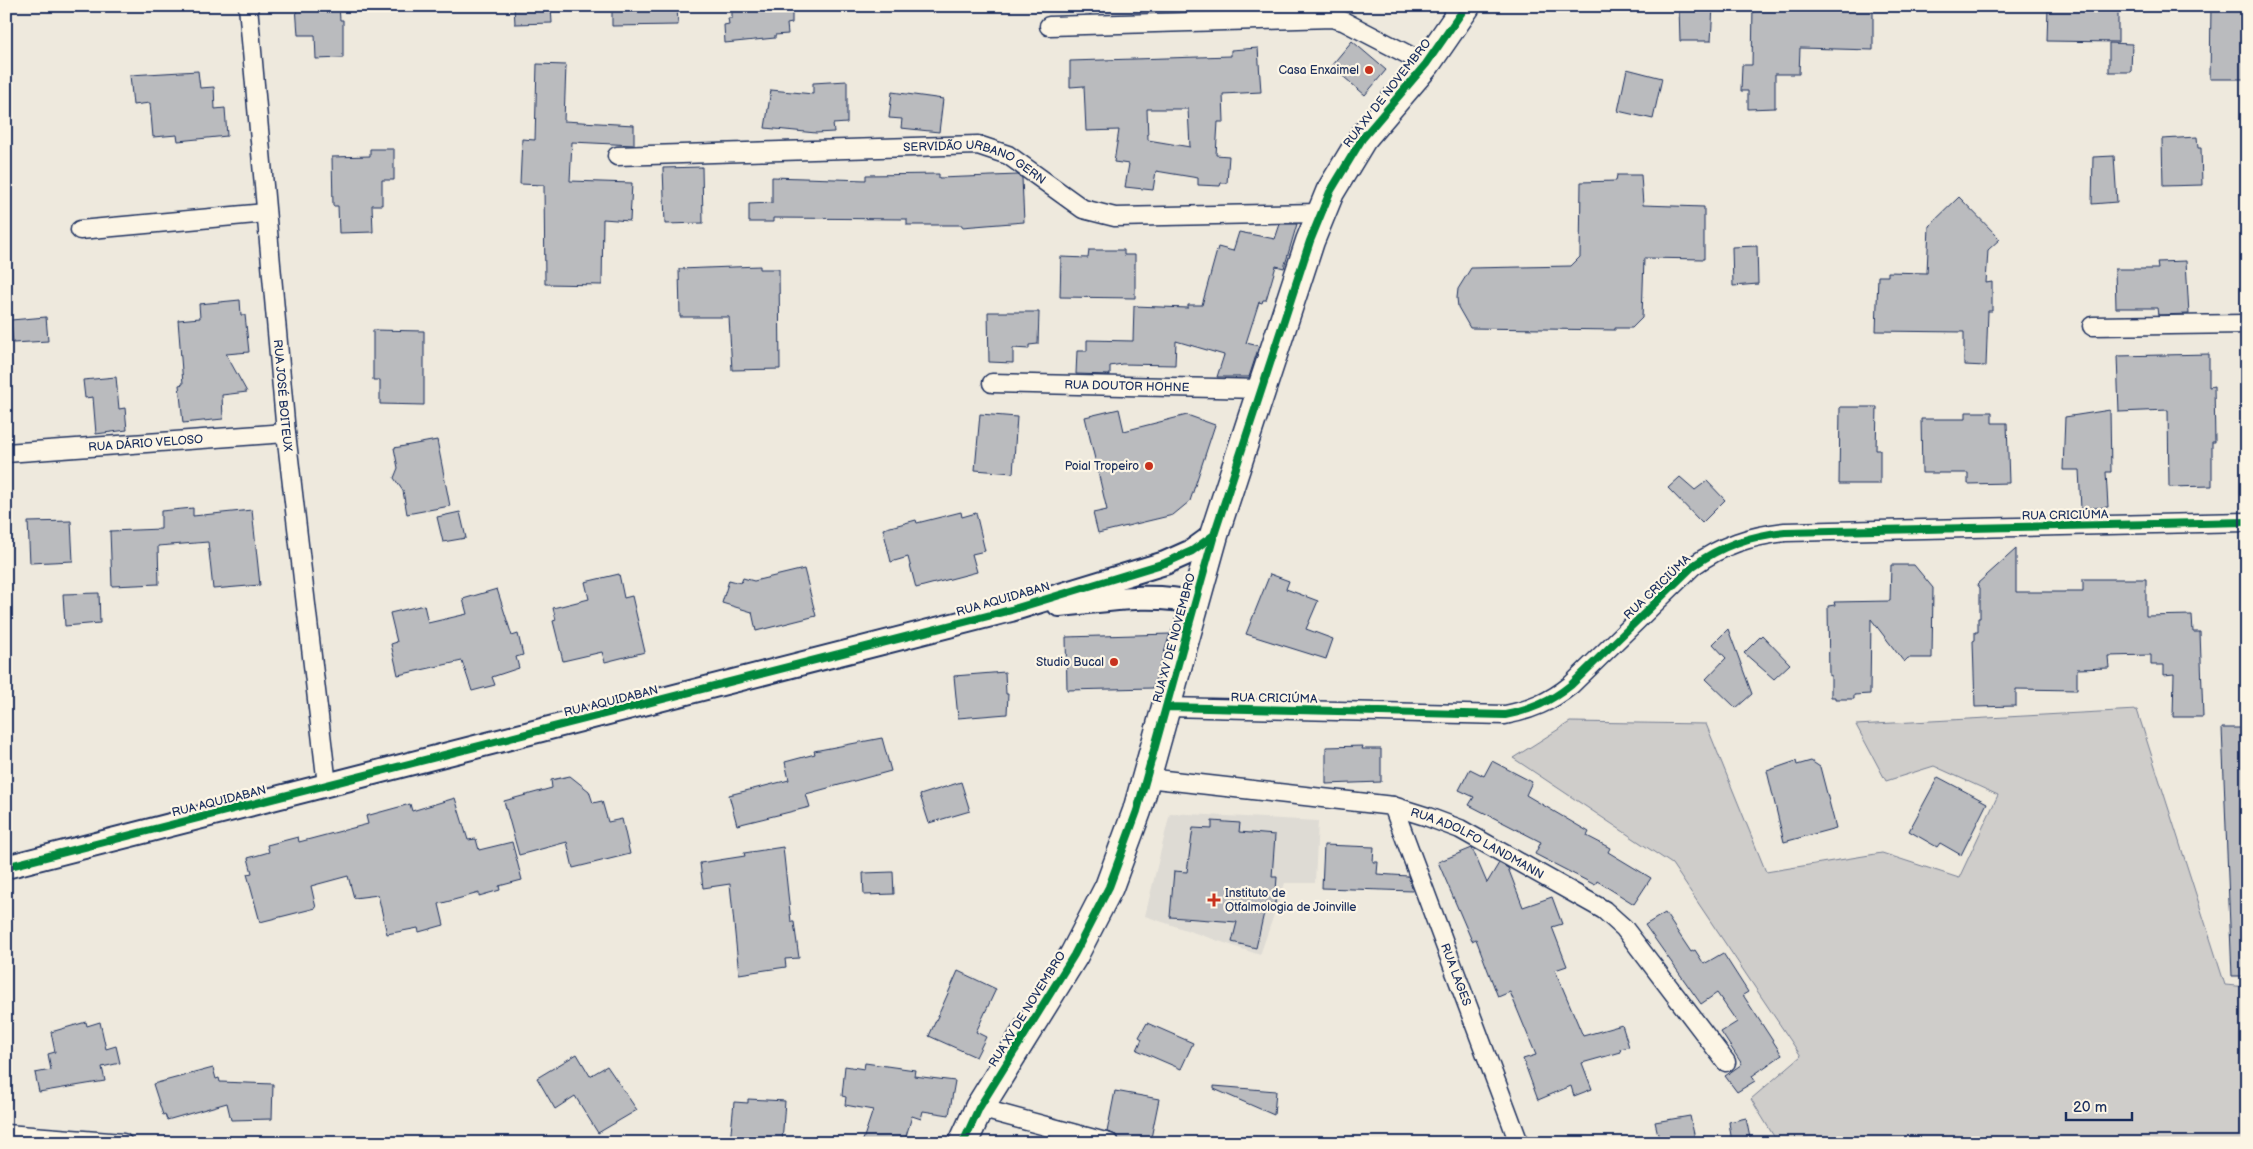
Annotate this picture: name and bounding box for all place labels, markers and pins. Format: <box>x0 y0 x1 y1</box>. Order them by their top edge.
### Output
place label: Casa Enxaimel <box>1278 63 1359 78</box>
marker: Casa Enxaimel <box>1363 64 1375 76</box>
place label: Poial Tropeiro <box>1065 459 1139 474</box>
marker: Poial Tropeiro <box>1143 460 1155 472</box>
place label: Studio Bucal <box>1036 655 1104 670</box>
marker: Studio Bucal <box>1108 656 1120 668</box>
place label: Instituto de Otfalmologia de Joinville <box>1225 886 1356 915</box>
marker: Instituto de Otfalmologia de Joinville <box>1207 893 1221 907</box>

